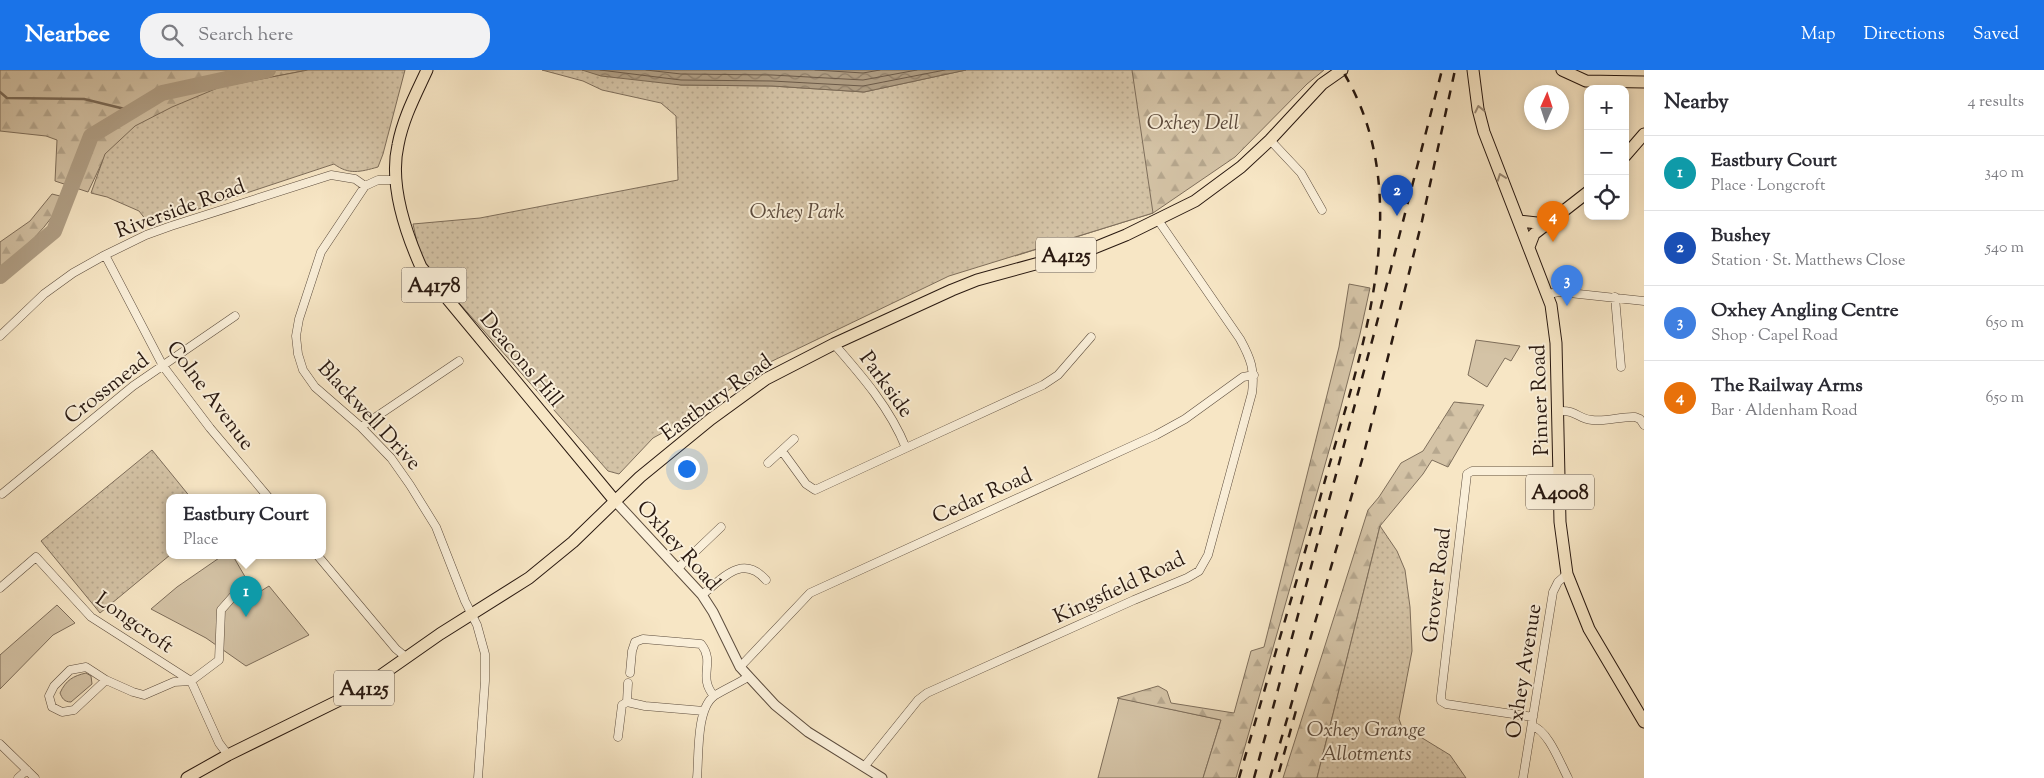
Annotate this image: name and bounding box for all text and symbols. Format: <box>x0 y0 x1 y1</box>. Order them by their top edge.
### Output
search box <box>140 13 490 58</box>
text: Nearbee <box>25 18 110 52</box>
icon: search <box>158 21 186 49</box>
text: Search here <box>198 22 293 49</box>
text: Map <box>1801 22 1836 48</box>
text: Directions <box>1864 22 1945 48</box>
text: Saved <box>1973 22 2019 48</box>
north arrow <box>1524 85 1569 130</box>
map controls <box>1584 85 1629 220</box>
button: + <box>1584 85 1629 130</box>
text: Nearby <box>1664 88 1729 118</box>
text: 4 results <box>1968 91 2024 114</box>
one-way arrow <box>1474 104 1485 113</box>
park label: Oxhey Dell <box>1147 109 1239 139</box>
button: − <box>1584 130 1629 175</box>
text: Eastbury Court <box>1711 148 1837 175</box>
text: 1 <box>1677 162 1683 185</box>
text: 340 m <box>1985 162 2024 185</box>
street label: Riverside Road <box>112 172 250 247</box>
one-way arrow <box>1497 173 1507 182</box>
pin: 2 <box>1381 175 1413 216</box>
button: locate <box>1584 175 1629 220</box>
text: Place · Longcroft <box>1711 175 1826 198</box>
park label: Oxhey Park <box>749 198 845 228</box>
pin: 4 <box>1537 201 1569 242</box>
text: Bushey <box>1711 223 1770 250</box>
text: 2 <box>1676 237 1684 260</box>
text: 540 m <box>1986 237 2024 260</box>
road number: A4125 <box>1036 238 1096 272</box>
text: Station · St. Matthews Close <box>1711 250 1905 273</box>
pin: 3 <box>1551 265 1583 306</box>
road number: A4178 <box>402 268 466 302</box>
text: Oxhey Angling Centre <box>1711 298 1899 325</box>
street label: Deacons Hill <box>472 306 569 415</box>
text: 3 <box>1677 312 1683 335</box>
text: 650 m <box>1985 312 2024 335</box>
text: Shop · Capel Road <box>1711 325 1838 348</box>
street label: Colne Avenue <box>158 335 261 457</box>
street label: Pinner Road <box>1524 344 1558 456</box>
street label: Parkside <box>851 346 920 425</box>
street label: Crossmead <box>58 347 156 432</box>
street label: Eastbury Road <box>655 348 779 449</box>
street label: Blackwell Drive <box>310 355 427 478</box>
text: The Railway Arms <box>1711 373 1863 400</box>
text: 4 <box>1676 387 1684 410</box>
text: 650 m <box>1985 387 2024 410</box>
text: Bar · Aldenham Road <box>1711 400 1858 423</box>
your location <box>674 456 700 482</box>
street label: Cedar Road <box>928 461 1038 532</box>
road number: A4008 <box>1526 474 1594 510</box>
popup <box>166 494 326 559</box>
street label: Oxhey Road <box>629 494 727 598</box>
text: Eastbury Court <box>183 502 309 529</box>
street label: Grover Road <box>1416 526 1460 644</box>
text: Place <box>183 529 218 552</box>
street label: Kingsfield Road <box>1049 545 1191 632</box>
pin: 1 <box>230 576 262 617</box>
street label: Longcroft <box>88 586 179 662</box>
street label: Oxhey Avenue <box>1500 602 1550 741</box>
road number: A4125 <box>334 670 394 706</box>
park label: Oxhey Grange Allotments <box>1306 716 1426 770</box>

